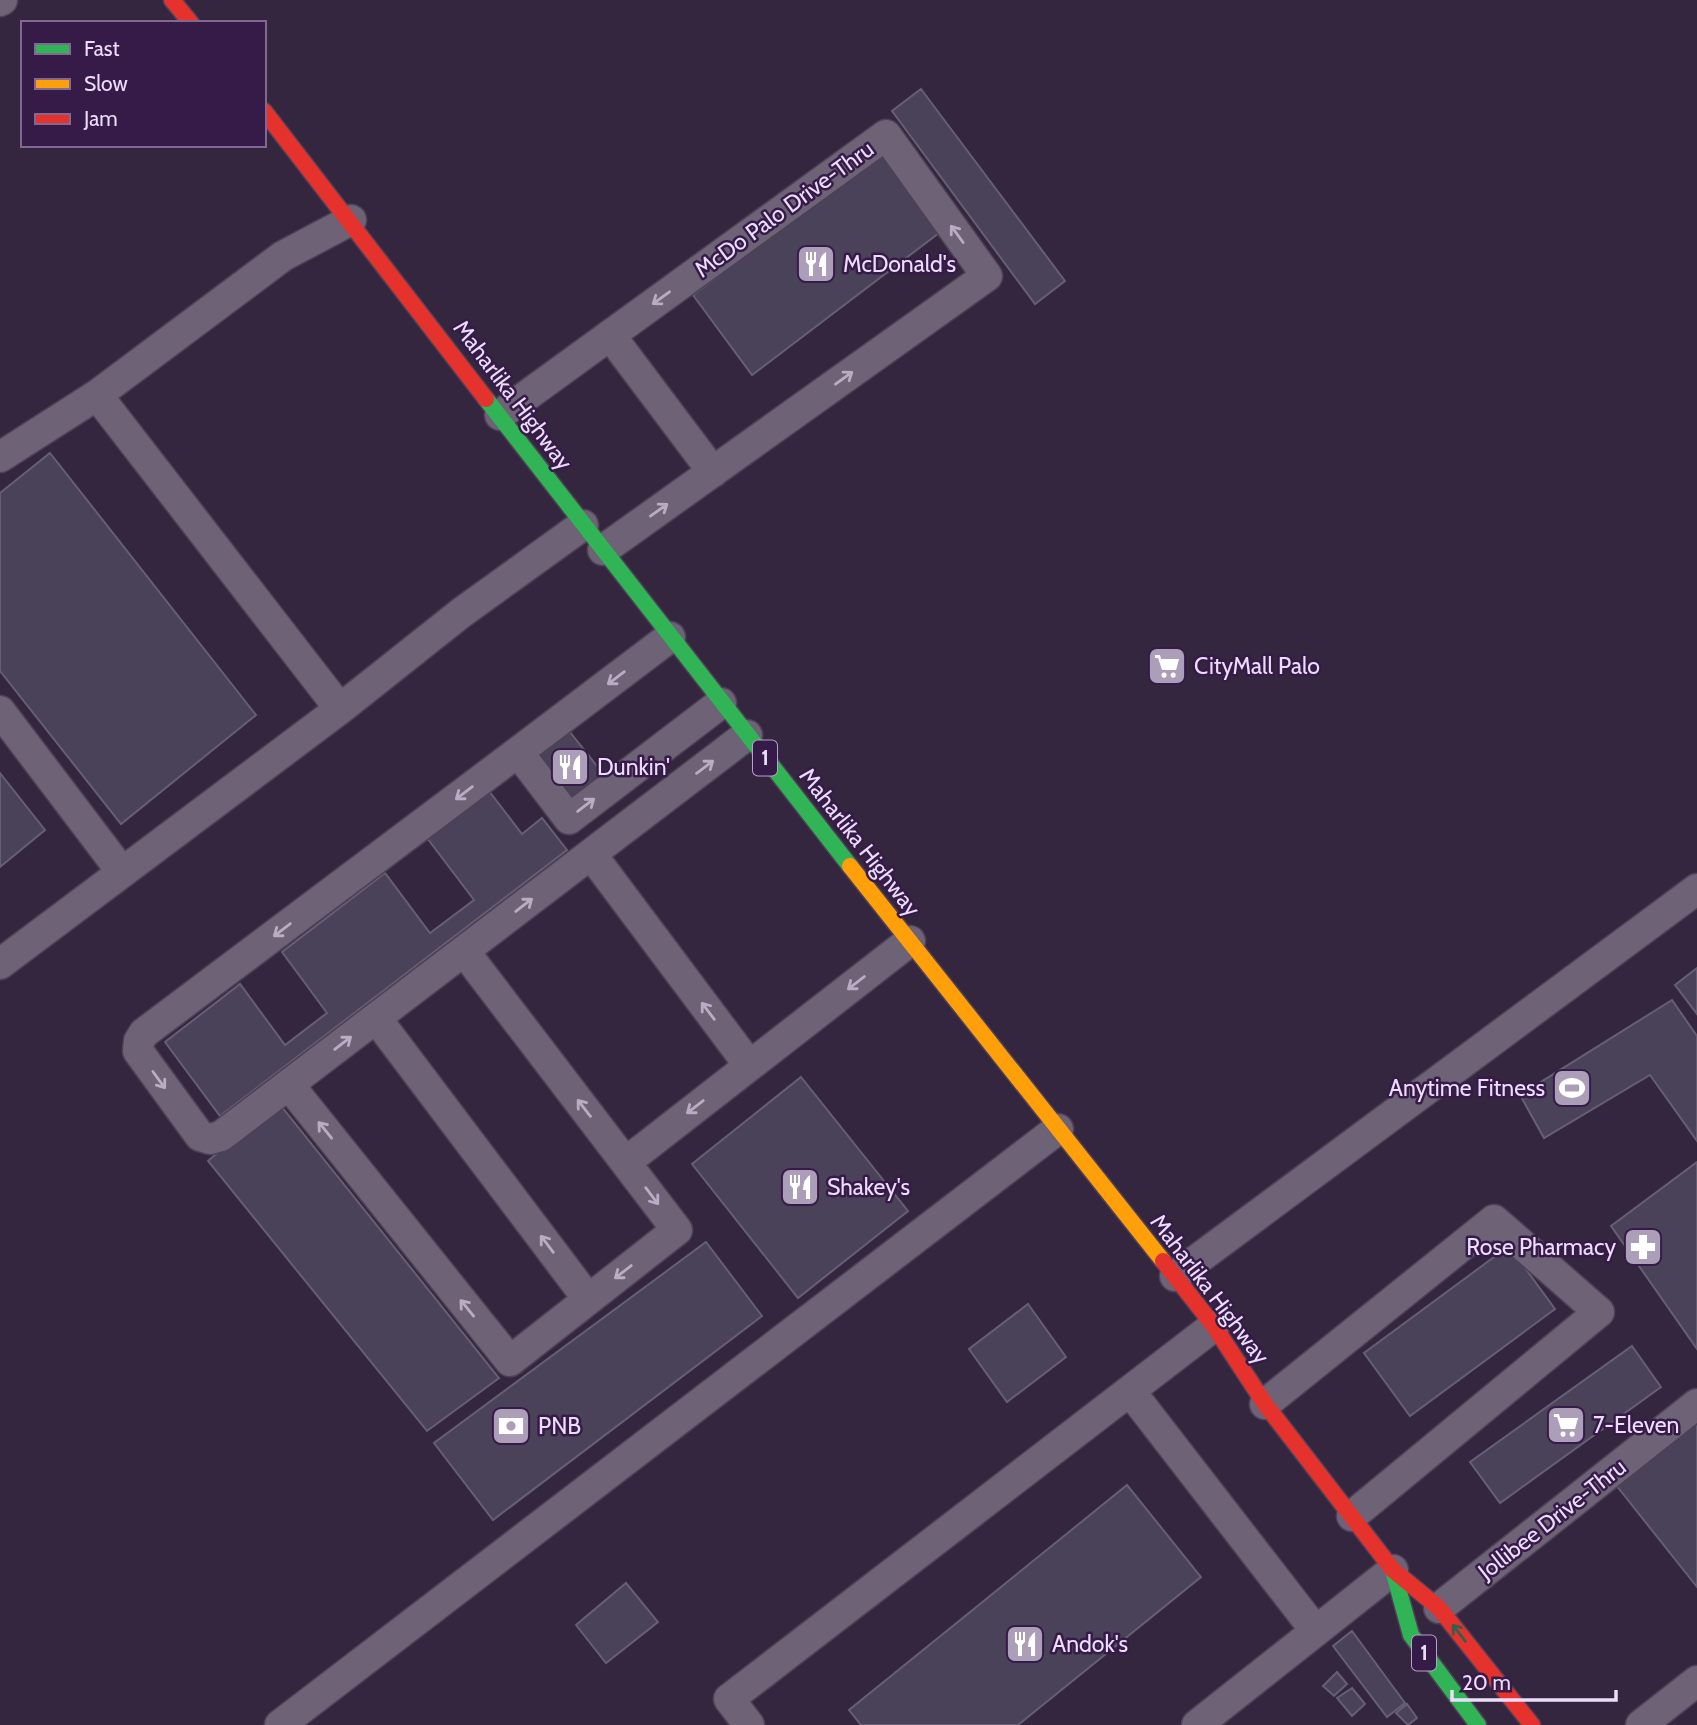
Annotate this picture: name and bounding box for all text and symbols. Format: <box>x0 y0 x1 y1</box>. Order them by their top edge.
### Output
legend <box>21 21 266 147</box>
text: Fast <box>84 36 120 61</box>
text: Slow <box>84 71 128 96</box>
text: Jam <box>83 106 118 131</box>
street label: McDo Palo Drive-Thru <box>689 135 879 283</box>
one-way arrow <box>950 225 964 244</box>
restaurant icon: McDonald's <box>795 243 837 285</box>
place label: McDonald's <box>843 250 956 278</box>
one-way arrow <box>652 290 671 305</box>
street label: Maharlika Highway <box>448 315 579 476</box>
one-way arrow <box>834 371 853 385</box>
one-way arrow <box>649 503 668 517</box>
supermarket icon: CityMall Palo <box>1146 645 1188 687</box>
place label: CityMall Palo <box>1194 652 1320 680</box>
one-way arrow <box>606 670 625 685</box>
road number: 1 <box>753 740 777 776</box>
restaurant icon: Dunkin' <box>549 746 591 788</box>
place label: Dunkin' <box>597 753 670 781</box>
one-way arrow <box>695 759 713 774</box>
street label: Maharlika Highway <box>793 762 927 922</box>
one-way arrow <box>455 786 474 801</box>
one-way arrow <box>577 798 595 813</box>
one-way arrow <box>514 898 533 913</box>
one-way arrow <box>273 923 292 937</box>
one-way arrow <box>847 975 866 990</box>
one-way arrow <box>701 1002 716 1020</box>
one-way arrow <box>333 1036 352 1051</box>
sports icon: Anytime Fitness <box>1551 1067 1593 1109</box>
one-way arrow <box>152 1070 166 1089</box>
place label: Anytime Fitness <box>1389 1074 1545 1102</box>
one-way arrow <box>577 1099 592 1117</box>
one-way arrow <box>687 1100 705 1115</box>
one-way arrow <box>318 1122 333 1140</box>
restaurant icon: Shakey's <box>779 1166 821 1208</box>
place label: Shakey's <box>827 1173 910 1201</box>
one-way arrow <box>644 1186 659 1205</box>
street label: Maharlika Highway <box>1145 1209 1276 1370</box>
pharmacy icon: Rose Pharmacy <box>1622 1226 1664 1268</box>
place label: Rose Pharmacy <box>1466 1233 1616 1261</box>
one-way arrow <box>540 1235 555 1254</box>
one-way arrow <box>615 1264 633 1279</box>
one-way arrow <box>459 1300 475 1318</box>
supermarket icon: 7-Eleven <box>1545 1404 1587 1446</box>
bank icon: PNB <box>490 1405 532 1447</box>
place label: 7-Eleven <box>1593 1411 1679 1439</box>
place label: PNB <box>538 1412 581 1440</box>
street label: Jollibee Drive-Thru <box>1472 1453 1631 1586</box>
restaurant icon: Andok's <box>1004 1623 1046 1665</box>
one-way arrow <box>1451 1625 1467 1643</box>
place label: Andok's <box>1052 1630 1128 1658</box>
road number: 1 <box>1412 1636 1436 1670</box>
scale bar <box>1452 1658 1616 1702</box>
text: 20 m <box>1462 1670 1511 1695</box>

